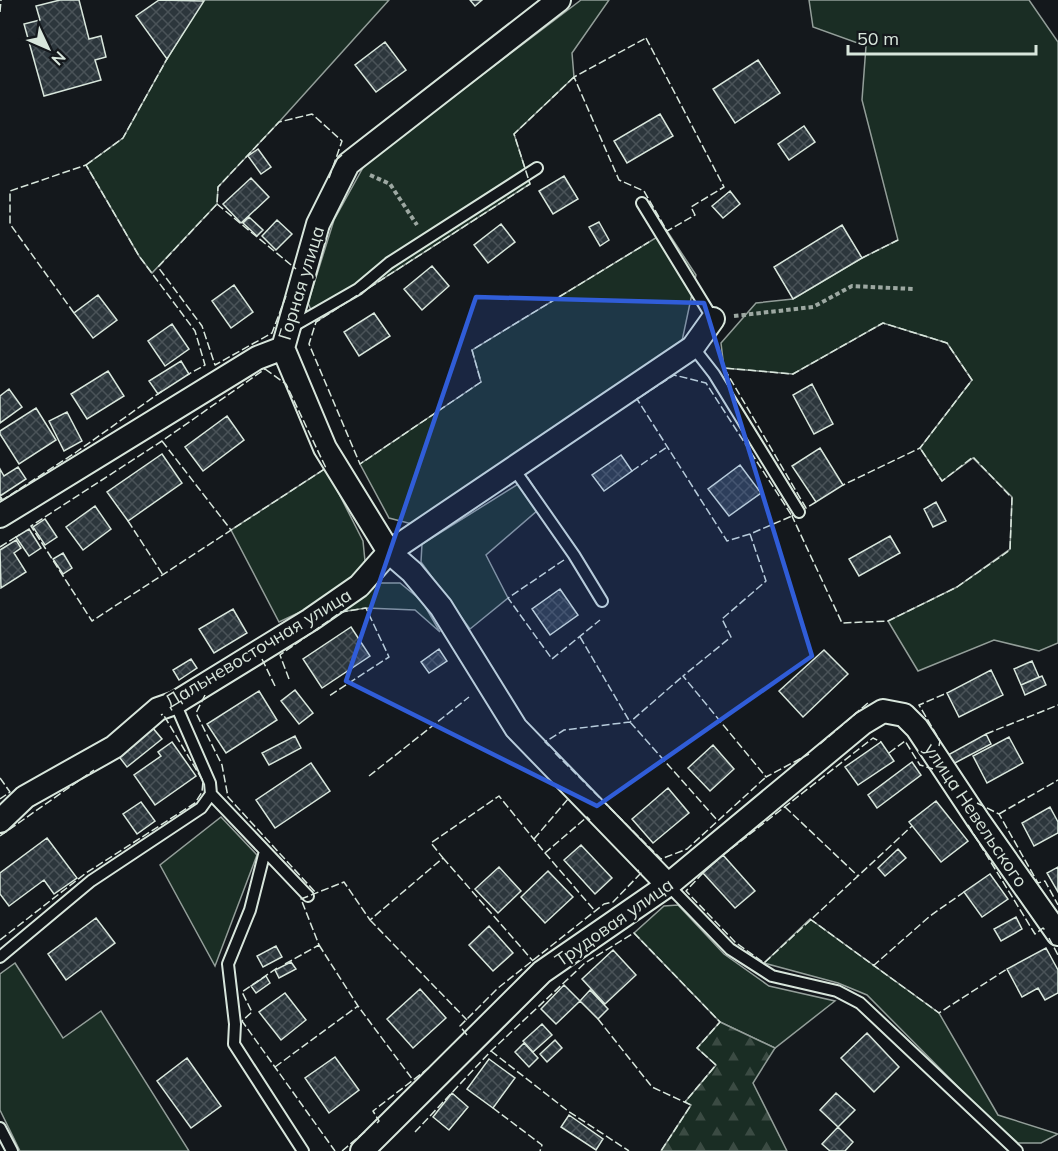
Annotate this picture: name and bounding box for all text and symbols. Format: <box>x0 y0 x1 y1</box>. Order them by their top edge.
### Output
north arrow <box>18 18 78 78</box>
scale bar <box>848 18 1036 56</box>
text: 50 m <box>857 27 899 50</box>
text: N <box>47 47 70 70</box>
street label: Горная улица <box>273 223 329 343</box>
street label: Дальневосточная улица <box>160 583 356 713</box>
street label: улица Невельского <box>919 738 1033 892</box>
street label: Трудовая улица <box>550 873 678 971</box>

